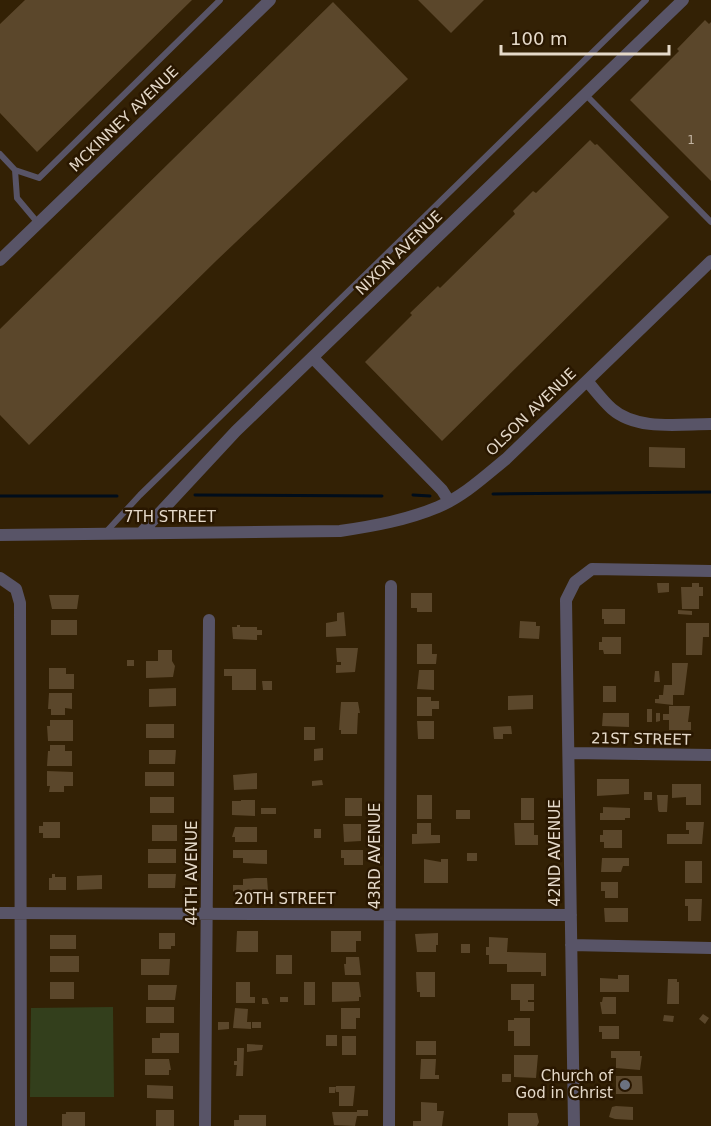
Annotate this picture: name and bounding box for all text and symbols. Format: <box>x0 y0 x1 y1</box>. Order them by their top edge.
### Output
scale bar <box>501 18 669 56</box>
text: 100 m <box>510 28 568 49</box>
street label: MCKINNEY AVENUE <box>66 62 182 176</box>
house number: 1 <box>687 133 695 147</box>
street label: NIXON AVENUE <box>352 207 446 299</box>
street label: OLSON AVENUE <box>482 364 580 460</box>
street label: 7TH STREET <box>124 508 217 526</box>
street label: 21ST STREET <box>591 729 692 749</box>
street label: 42ND AVENUE <box>546 799 564 907</box>
street label: 43RD AVENUE <box>366 803 384 909</box>
street label: 44TH AVENUE <box>183 820 201 926</box>
street label: 20TH STREET <box>234 890 337 908</box>
place label: Church of God in Christ <box>515 1067 614 1102</box>
marker: Church of God in Christ <box>618 1078 632 1092</box>

